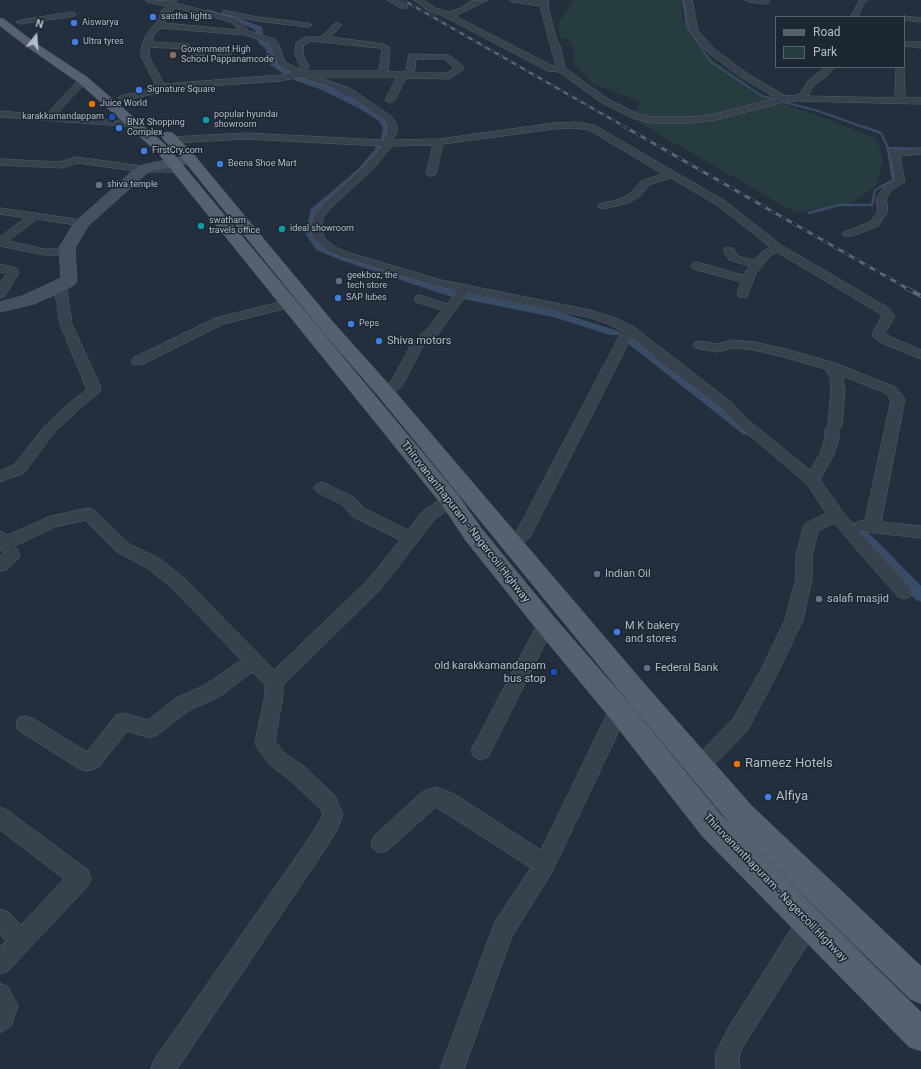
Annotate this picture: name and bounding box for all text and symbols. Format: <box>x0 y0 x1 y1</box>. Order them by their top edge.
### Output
marker: sastha lights <box>148 12 158 22</box>
place label: sastha lights <box>161 12 212 22</box>
north arrow <box>16 16 56 56</box>
legend <box>775 16 905 68</box>
text: N <box>34 17 45 31</box>
marker: Aiswarya <box>69 18 79 28</box>
place label: Aiswarya <box>82 18 119 28</box>
text: Road <box>813 25 841 39</box>
marker: Ultra tyres <box>70 37 80 47</box>
place label: Ultra tyres <box>83 37 124 47</box>
place label: Government High School Pappanamcode <box>181 45 274 66</box>
text: Park <box>813 45 837 59</box>
marker: Government High School Pappanamcode <box>168 50 178 60</box>
marker: Signature Square <box>134 85 144 95</box>
place label: Signature Square <box>147 85 215 95</box>
marker: Juice World <box>87 99 97 109</box>
place label: Juice World <box>100 99 147 109</box>
place label: popular hyundai showroom <box>214 110 278 131</box>
place label: karakkamandappam <box>22 112 104 122</box>
marker: karakkamandappam <box>107 112 117 122</box>
marker: popular hyundai showroom <box>201 115 211 125</box>
place label: BNX Shopping Complex <box>127 118 185 139</box>
marker: BNX Shopping Complex <box>114 123 124 133</box>
marker: FirstCry.com <box>139 146 149 156</box>
place label: FirstCry.com <box>152 146 203 156</box>
marker: Beena Shoe Mart <box>215 159 225 169</box>
place label: Beena Shoe Mart <box>228 159 297 169</box>
marker: shiva temple <box>94 180 104 190</box>
place label: shiva temple <box>107 180 158 190</box>
place label: swatham travels office <box>209 216 260 237</box>
marker: swatham travels office <box>196 221 206 231</box>
marker: ideal showroom <box>277 224 287 234</box>
place label: ideal showroom <box>290 224 354 234</box>
place label: geekboz, the tech store <box>347 271 397 292</box>
marker: geekboz, the tech store <box>334 276 344 286</box>
marker: SAP lubes <box>333 293 343 303</box>
place label: SAP lubes <box>346 293 387 303</box>
marker: Peps <box>346 319 356 329</box>
place label: Peps <box>359 319 379 329</box>
place label: Shiva motors <box>387 334 451 348</box>
marker: Shiva motors <box>374 336 384 346</box>
street label: Thiruvananthapuram - Nagercoil Highway <box>398 438 532 606</box>
place label: Indian Oil <box>605 567 651 581</box>
marker: Indian Oil <box>592 569 602 579</box>
place label: salafi masjid <box>827 592 889 606</box>
marker: salafi masjid <box>814 594 824 604</box>
place label: M K bakery and stores <box>625 619 679 645</box>
marker: M K bakery and stores <box>612 627 622 637</box>
place label: old karakkamandapam bus stop <box>434 659 546 685</box>
place label: Federal Bank <box>655 661 718 675</box>
marker: Federal Bank <box>642 663 652 673</box>
marker: old karakkamandapam bus stop <box>549 667 559 677</box>
place label: Rameez Hotels <box>745 756 833 772</box>
marker: Rameez Hotels <box>732 759 742 769</box>
place label: Alfiya <box>776 789 808 805</box>
marker: Alfiya <box>763 792 773 802</box>
street label: Thiruvananthapuram - Nagercoil Highway <box>700 811 850 965</box>

